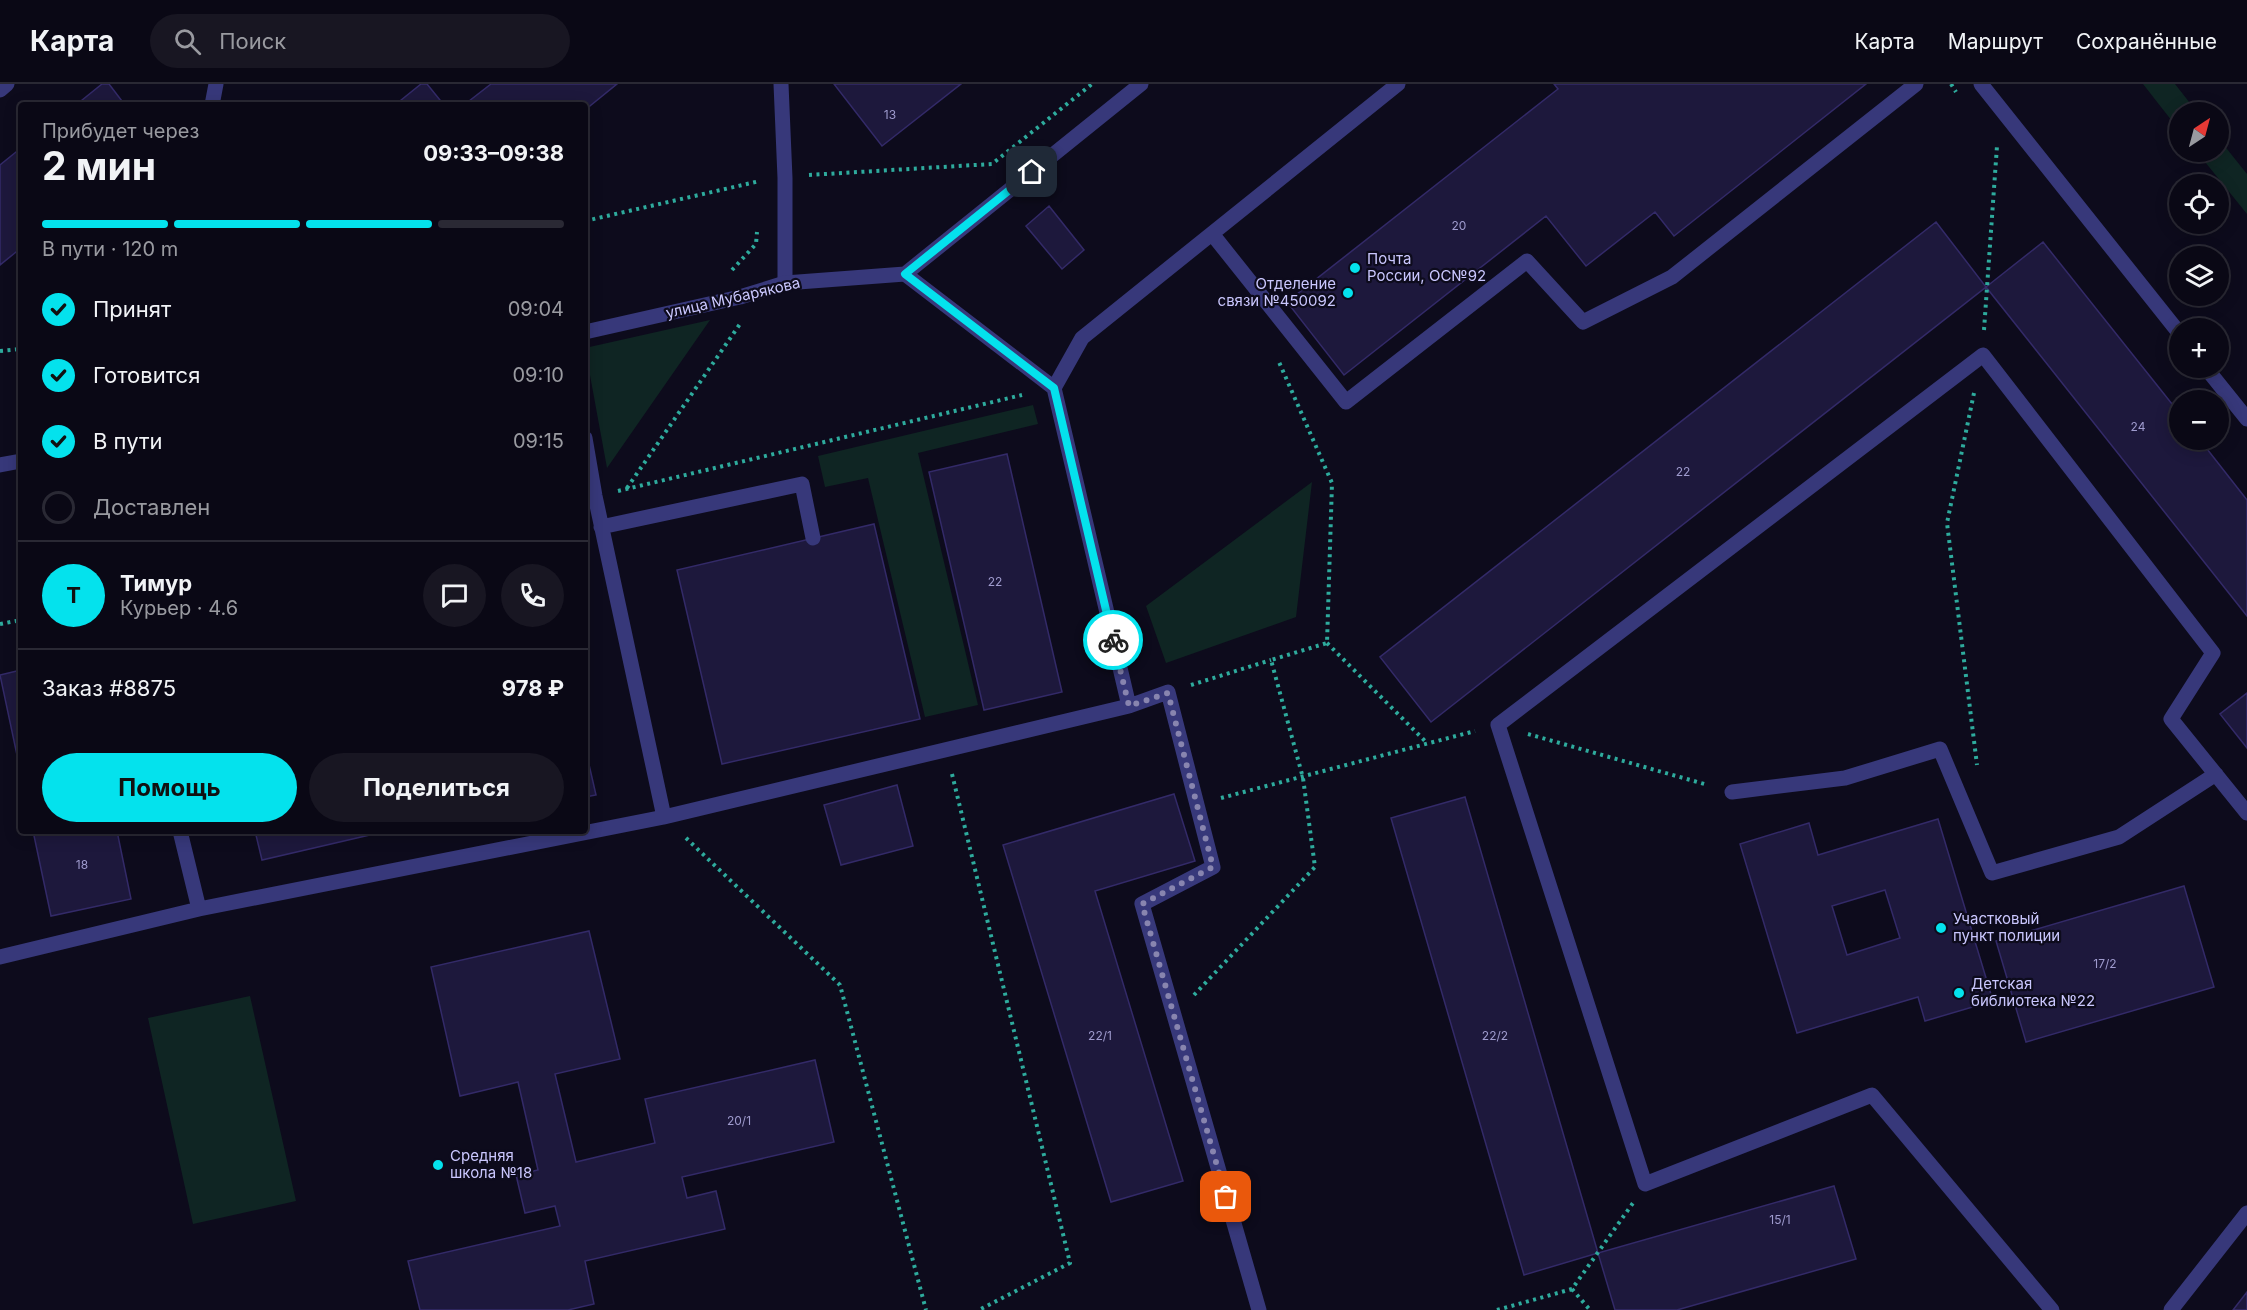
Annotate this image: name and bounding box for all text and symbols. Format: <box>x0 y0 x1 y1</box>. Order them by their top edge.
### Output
search box <box>150 14 570 68</box>
text: Карта <box>30 24 114 58</box>
icon: search <box>171 25 204 58</box>
text: Поиск <box>219 28 286 54</box>
text: Карта <box>1854 29 1915 54</box>
text: Маршрут <box>1948 29 2043 54</box>
text: Сохранённые <box>2076 29 2217 54</box>
north arrow <box>2169 102 2229 162</box>
map controls <box>2169 102 2229 450</box>
house number: 13 <box>884 107 896 122</box>
text: Прибудет через <box>42 119 199 143</box>
text: 09:33–09:38 <box>423 140 564 166</box>
text: 2 мин <box>42 142 156 189</box>
pin <box>1006 146 1057 197</box>
icon: home <box>1015 155 1048 188</box>
button: locate <box>2169 174 2229 234</box>
house number: 20 <box>1452 218 1466 233</box>
text: В пути · 120 m <box>42 237 178 261</box>
button: layers <box>2169 246 2229 306</box>
place label: Почта России, ОС№92 <box>1367 249 1486 285</box>
marker: Почта России, ОС№92 <box>1348 261 1362 275</box>
street label: улица Мубарякова <box>664 273 802 322</box>
place label: Отделение связи №450092 <box>1218 274 1336 310</box>
marker: Отделение связи №450092 <box>1341 286 1355 300</box>
icon: check <box>42 293 75 326</box>
text: Принят <box>93 296 171 322</box>
text: 09:04 <box>508 297 564 321</box>
button: + <box>2169 318 2229 378</box>
icon: check <box>42 359 75 392</box>
text: Готовится <box>93 362 200 388</box>
text: 09:10 <box>512 363 564 387</box>
button: − <box>2169 390 2229 450</box>
house number: 24 <box>2131 419 2146 434</box>
icon: check <box>42 425 75 458</box>
text: В пути <box>93 428 162 454</box>
text: 09:15 <box>513 429 564 453</box>
house number: 22 <box>1676 464 1690 479</box>
text: Доставлен <box>93 494 210 520</box>
button: chat <box>423 564 486 627</box>
button: phone <box>501 564 564 627</box>
text: Тимур <box>120 570 192 596</box>
house number: 22 <box>988 574 1002 589</box>
text: Т <box>66 582 81 608</box>
text: Курьер · 4.6 <box>120 596 238 620</box>
courier <box>1083 610 1143 670</box>
icon: bike <box>1097 624 1130 657</box>
text: Заказ #8875 <box>42 675 176 701</box>
text: 978 ₽ <box>502 675 564 701</box>
button: Помощь <box>42 753 297 822</box>
button: Поделиться <box>309 753 564 822</box>
house number: 18 <box>76 857 88 872</box>
place label: Участковый пункт полиции <box>1953 909 2060 945</box>
marker: Участковый пункт полиции <box>1934 921 1948 935</box>
house number: 17/2 <box>2093 956 2117 971</box>
place label: Детская библиотека №22 <box>1971 974 2095 1010</box>
marker: Детская библиотека №22 <box>1952 986 1966 1000</box>
house number: 22/1 <box>1088 1028 1112 1043</box>
house number: 22/2 <box>1482 1028 1508 1043</box>
house number: 20/1 <box>727 1113 751 1128</box>
place label: Средняя школа №18 <box>450 1146 532 1182</box>
marker: Средняя школа №18 <box>431 1158 445 1172</box>
pin <box>1200 1171 1251 1222</box>
icon: bag <box>1209 1180 1242 1213</box>
house number: 15/1 <box>1769 1212 1791 1227</box>

